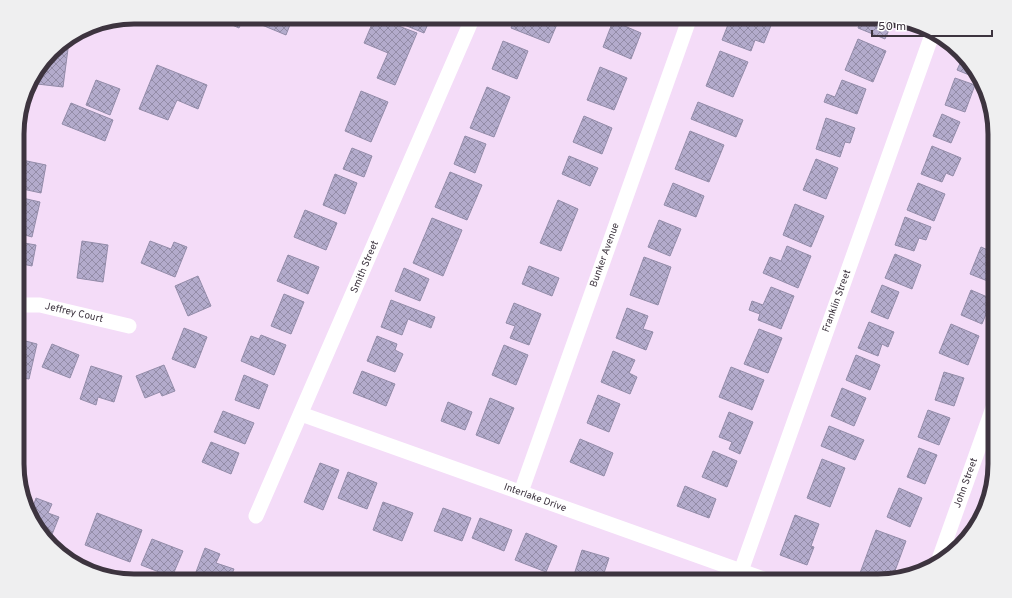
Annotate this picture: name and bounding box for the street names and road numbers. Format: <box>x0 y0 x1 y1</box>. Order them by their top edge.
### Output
street label: Bunker Avenue <box>587 221 623 289</box>
street label: Smith Street <box>348 238 382 295</box>
street label: Franklin Street <box>820 268 854 334</box>
street label: Jeffrey Court <box>43 300 105 326</box>
street label: John Street <box>951 456 981 510</box>
street label: Interlake Drive <box>502 481 568 515</box>

